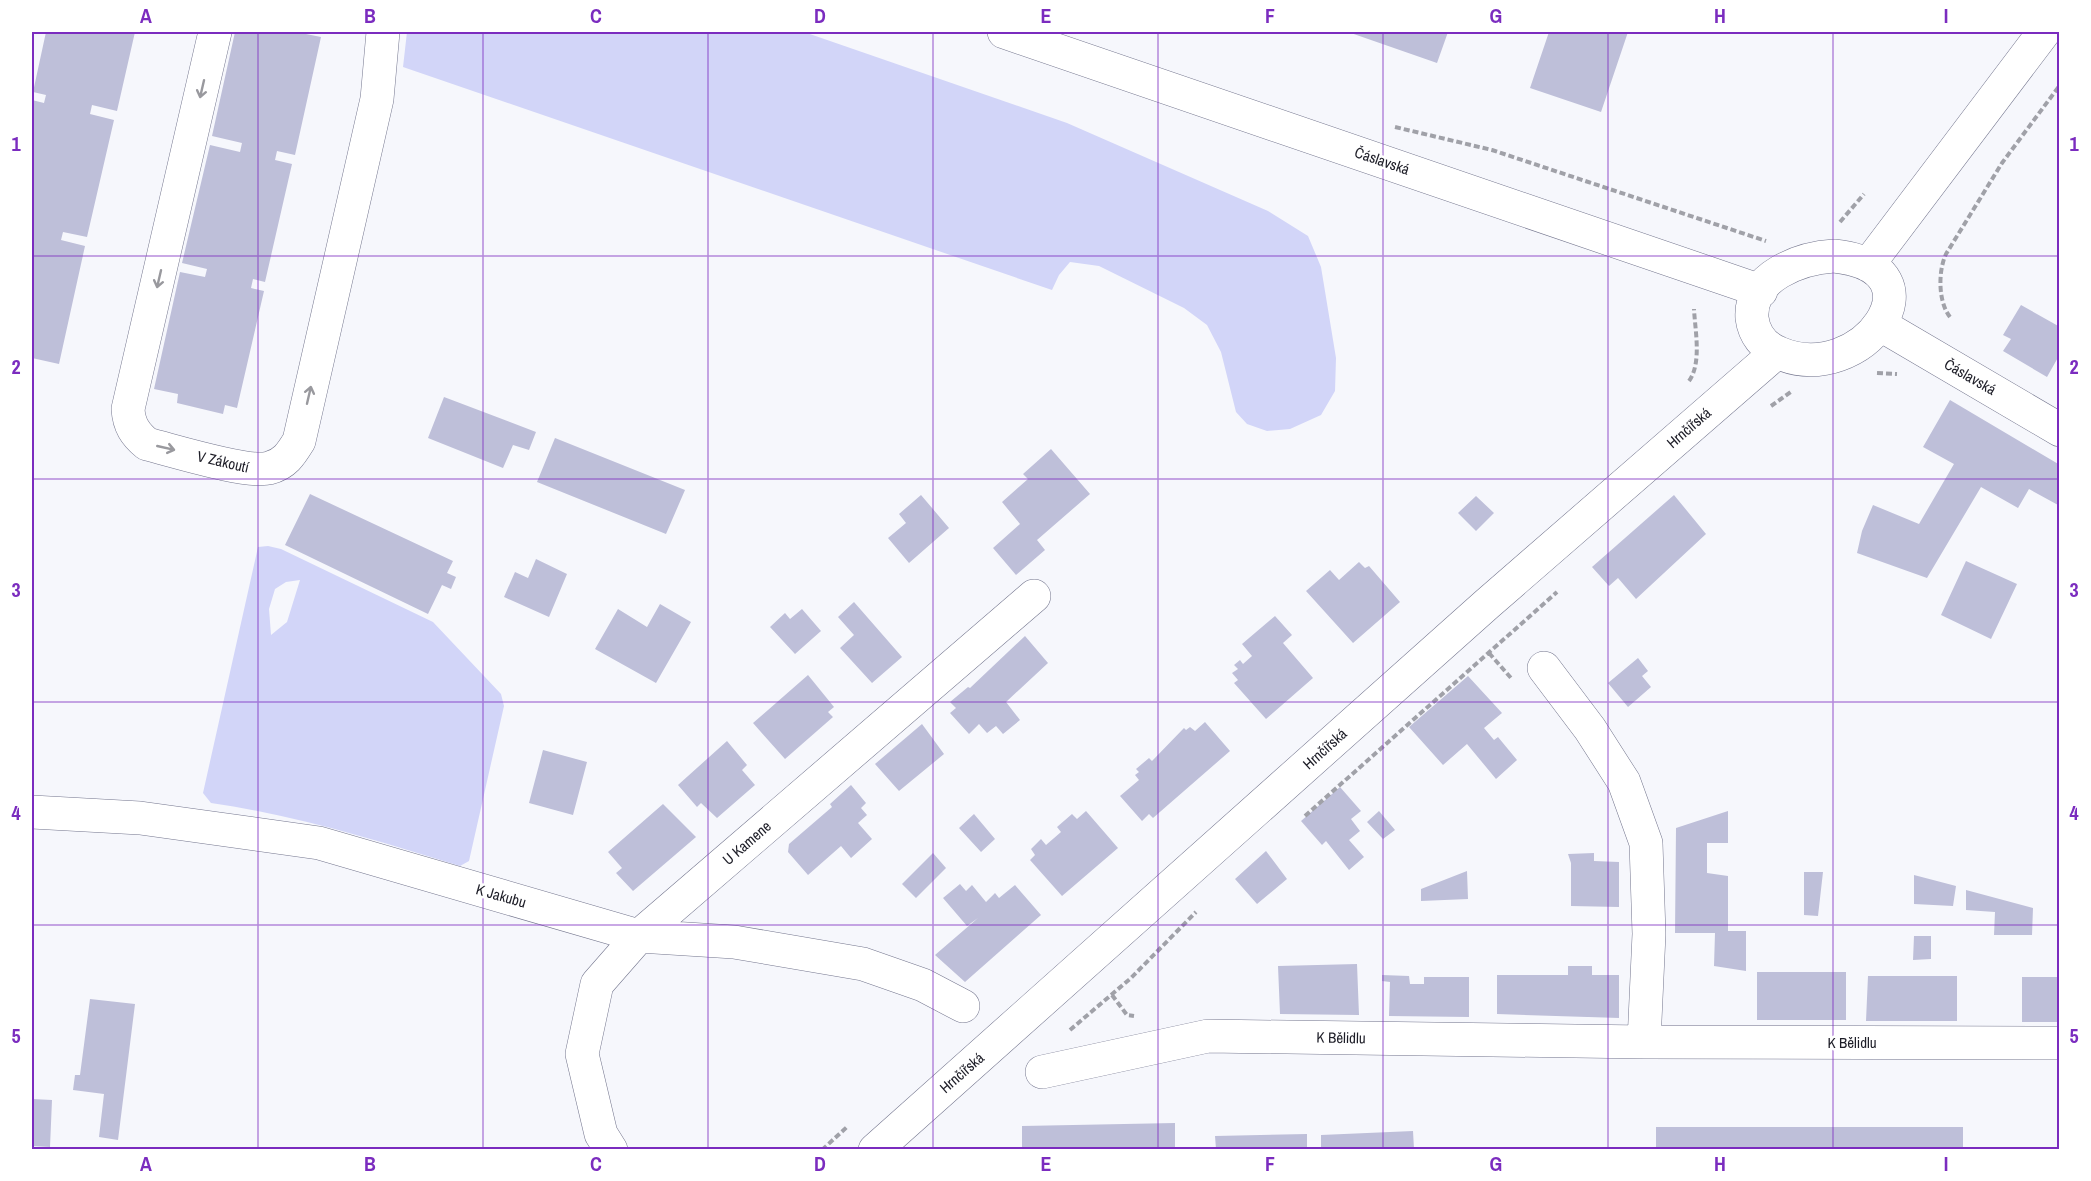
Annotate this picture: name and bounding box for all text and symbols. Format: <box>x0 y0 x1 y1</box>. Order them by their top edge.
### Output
text: A <box>140 2 152 29</box>
text: B <box>364 2 376 29</box>
text: C <box>590 2 602 29</box>
text: D <box>814 2 826 29</box>
text: E <box>1041 2 1052 29</box>
text: F <box>1265 2 1275 29</box>
text: G <box>1490 2 1502 29</box>
text: H <box>1714 2 1726 29</box>
text: I <box>1944 2 1948 29</box>
one-way arrow <box>196 79 208 98</box>
text: 1 <box>11 130 21 157</box>
text: 1 <box>2069 130 2079 157</box>
street label: Čáslavská <box>1352 141 1413 180</box>
one-way arrow <box>152 269 164 288</box>
text: 2 <box>11 353 21 380</box>
street label: Čáslavská <box>1940 353 2000 400</box>
text: 2 <box>2069 353 2079 380</box>
one-way arrow <box>304 386 316 405</box>
street label: Hrnčířská <box>1662 402 1716 453</box>
one-way arrow <box>156 443 175 455</box>
street label: V Zákoutí <box>195 445 252 478</box>
text: 3 <box>11 576 21 603</box>
text: 3 <box>2069 576 2079 603</box>
street label: Hrnčířská <box>1298 723 1351 774</box>
text: 4 <box>11 799 21 826</box>
text: 4 <box>2069 799 2079 826</box>
street label: U Kamene <box>718 816 776 870</box>
street label: K Jakubu <box>474 878 529 913</box>
text: 5 <box>11 1022 21 1049</box>
text: 5 <box>2069 1022 2079 1049</box>
street label: K Bělidlu <box>1316 1027 1366 1048</box>
street label: K Bělidlu <box>1827 1032 1877 1053</box>
street label: Hrnčířská <box>935 1047 989 1098</box>
text: A <box>140 1150 152 1177</box>
text: B <box>364 1150 376 1177</box>
text: C <box>590 1150 602 1177</box>
text: D <box>814 1150 826 1177</box>
text: E <box>1041 1150 1052 1177</box>
text: F <box>1265 1150 1275 1177</box>
text: G <box>1490 1150 1502 1177</box>
text: H <box>1714 1150 1726 1177</box>
text: I <box>1944 1150 1948 1177</box>

